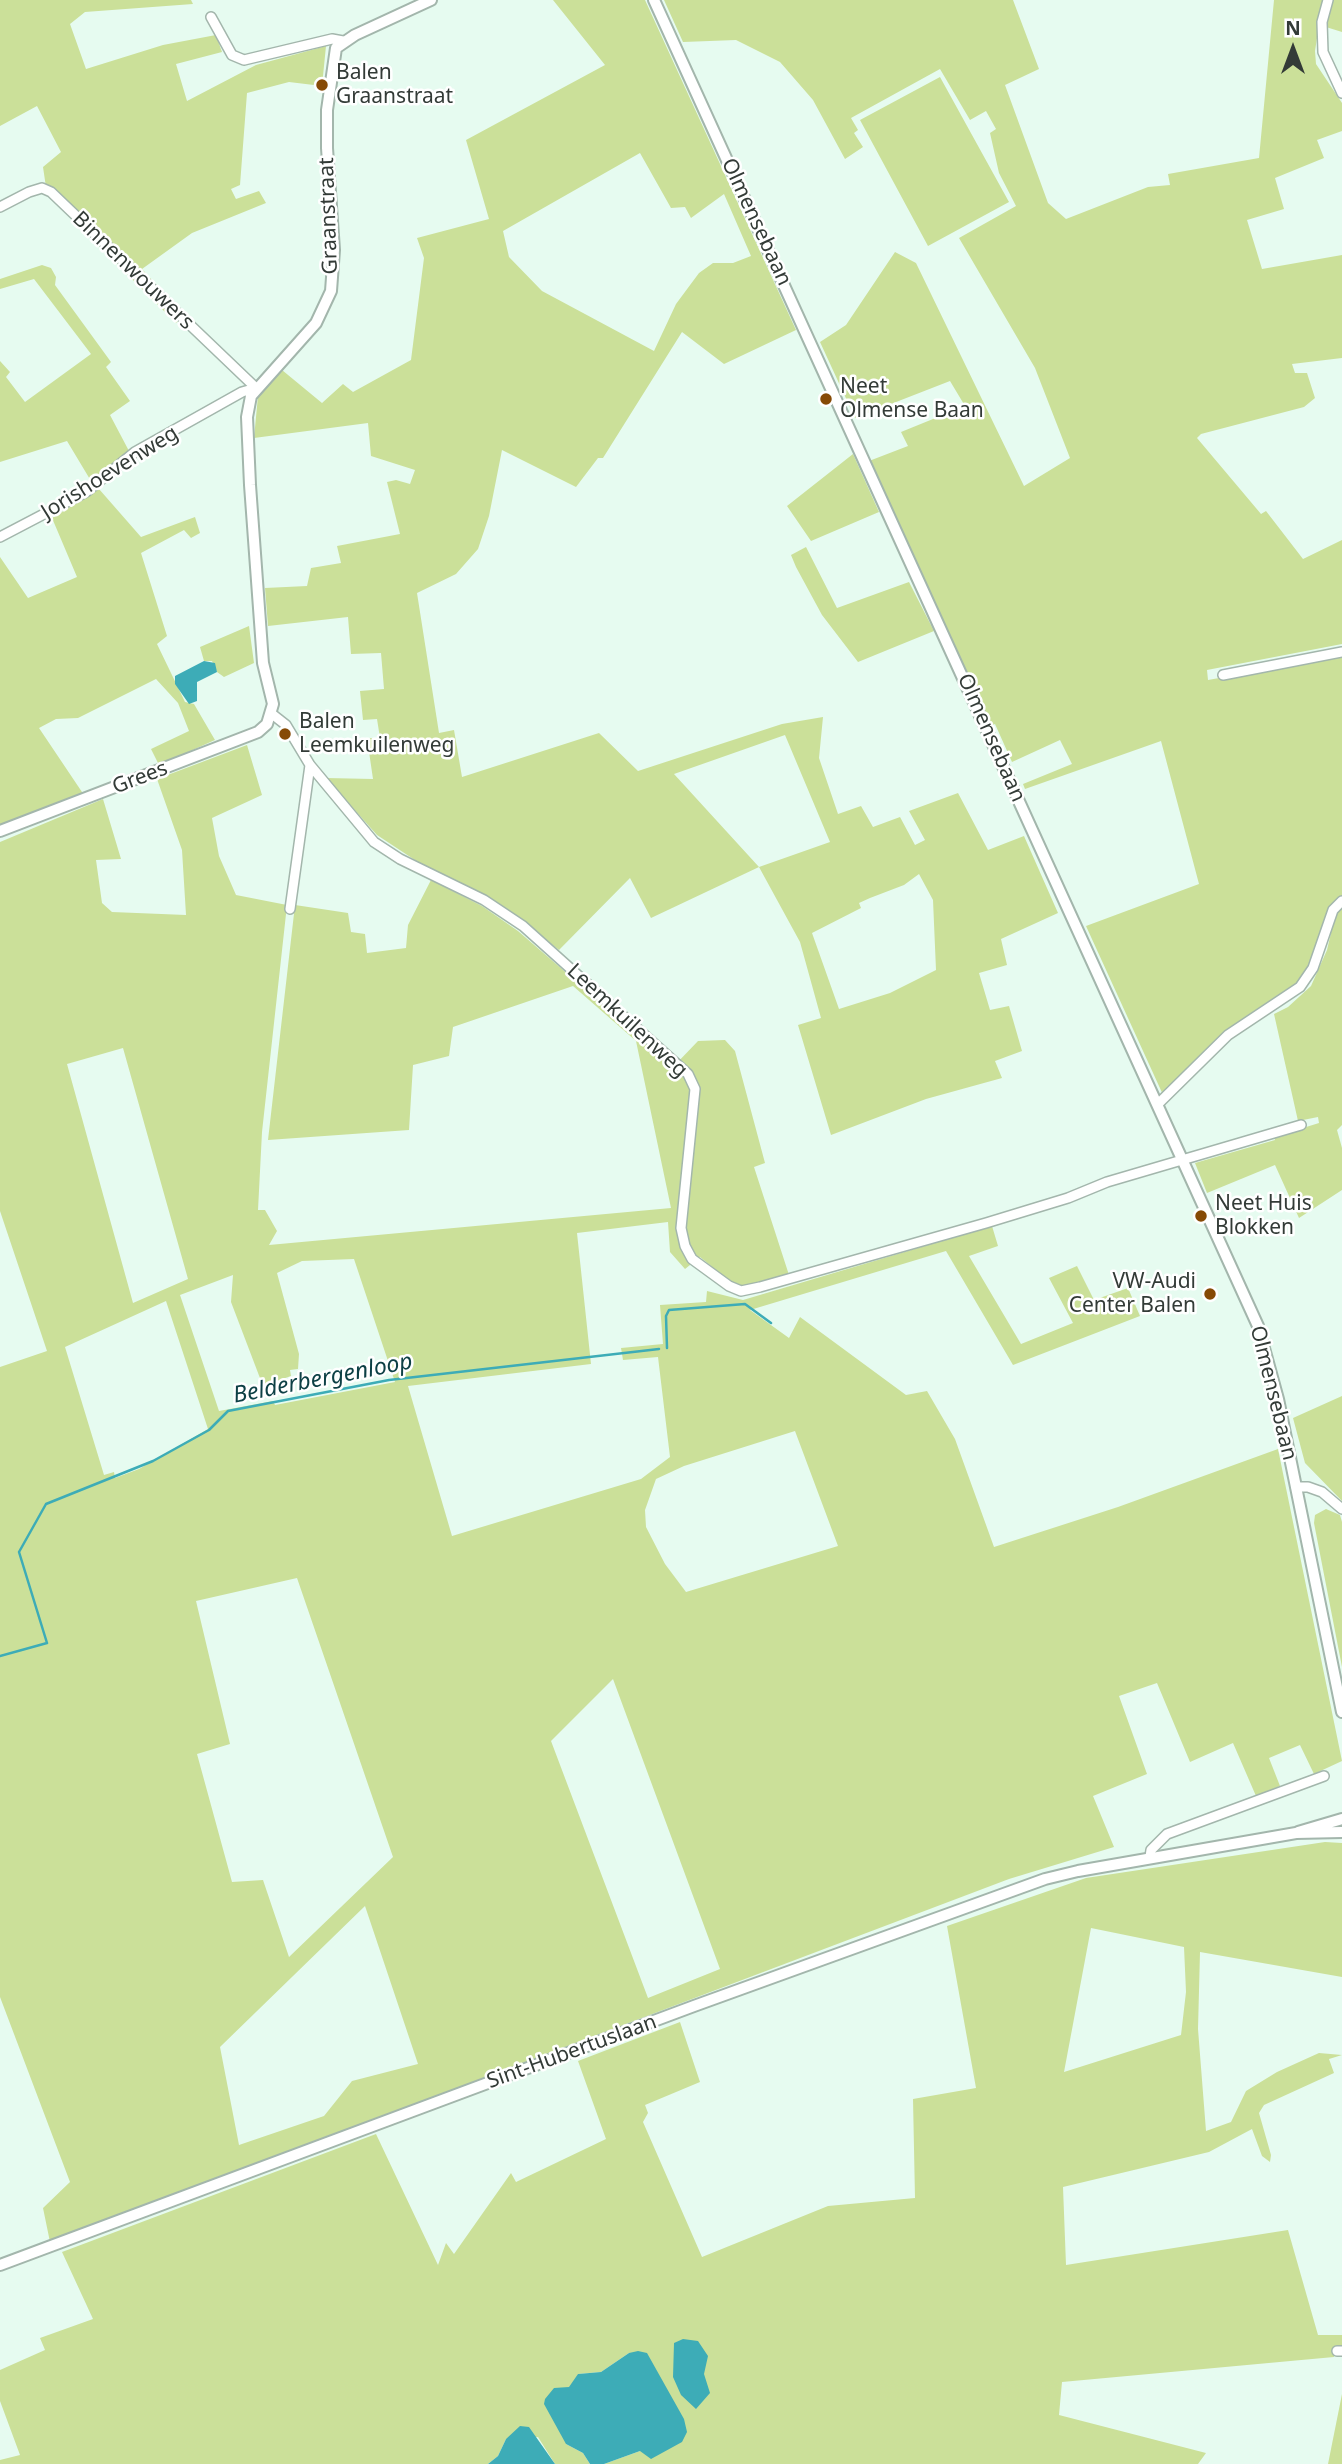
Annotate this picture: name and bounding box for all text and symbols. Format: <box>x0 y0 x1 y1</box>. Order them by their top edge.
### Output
north arrow <box>1258 14 1328 84</box>
text: N <box>1285 15 1301 41</box>
place label: Balen Graanstraat <box>336 60 453 110</box>
marker: Balen Graanstraat <box>314 77 330 93</box>
street label: Olmensebaan <box>715 154 797 290</box>
street label: Graanstraat <box>314 157 344 275</box>
street label: Binnenwouwers <box>67 207 199 335</box>
place label: Neet Olmense Baan <box>840 374 984 424</box>
marker: Neet Olmense Baan <box>818 391 834 407</box>
street label: Jorishoevenweg <box>37 421 183 525</box>
street label: Olmensebaan <box>951 670 1031 806</box>
place label: Balen Leemkuilenweg <box>299 709 454 759</box>
marker: Balen Leemkuilenweg <box>277 726 293 742</box>
street label: Grees <box>109 756 171 800</box>
street label: Leemkuilenweg <box>562 959 692 1083</box>
place label: Neet Huis Blokken <box>1215 1191 1312 1241</box>
marker: Neet Huis Blokken <box>1193 1208 1209 1224</box>
place label: VW-Audi Center Balen <box>1069 1269 1196 1319</box>
marker: VW-Audi Center Balen <box>1202 1286 1218 1302</box>
street label: Olmensebaan <box>1244 1323 1302 1463</box>
water label: Belderbergenloop <box>231 1348 415 1410</box>
street label: Sint-Hubertuslaan <box>484 2010 660 2094</box>

